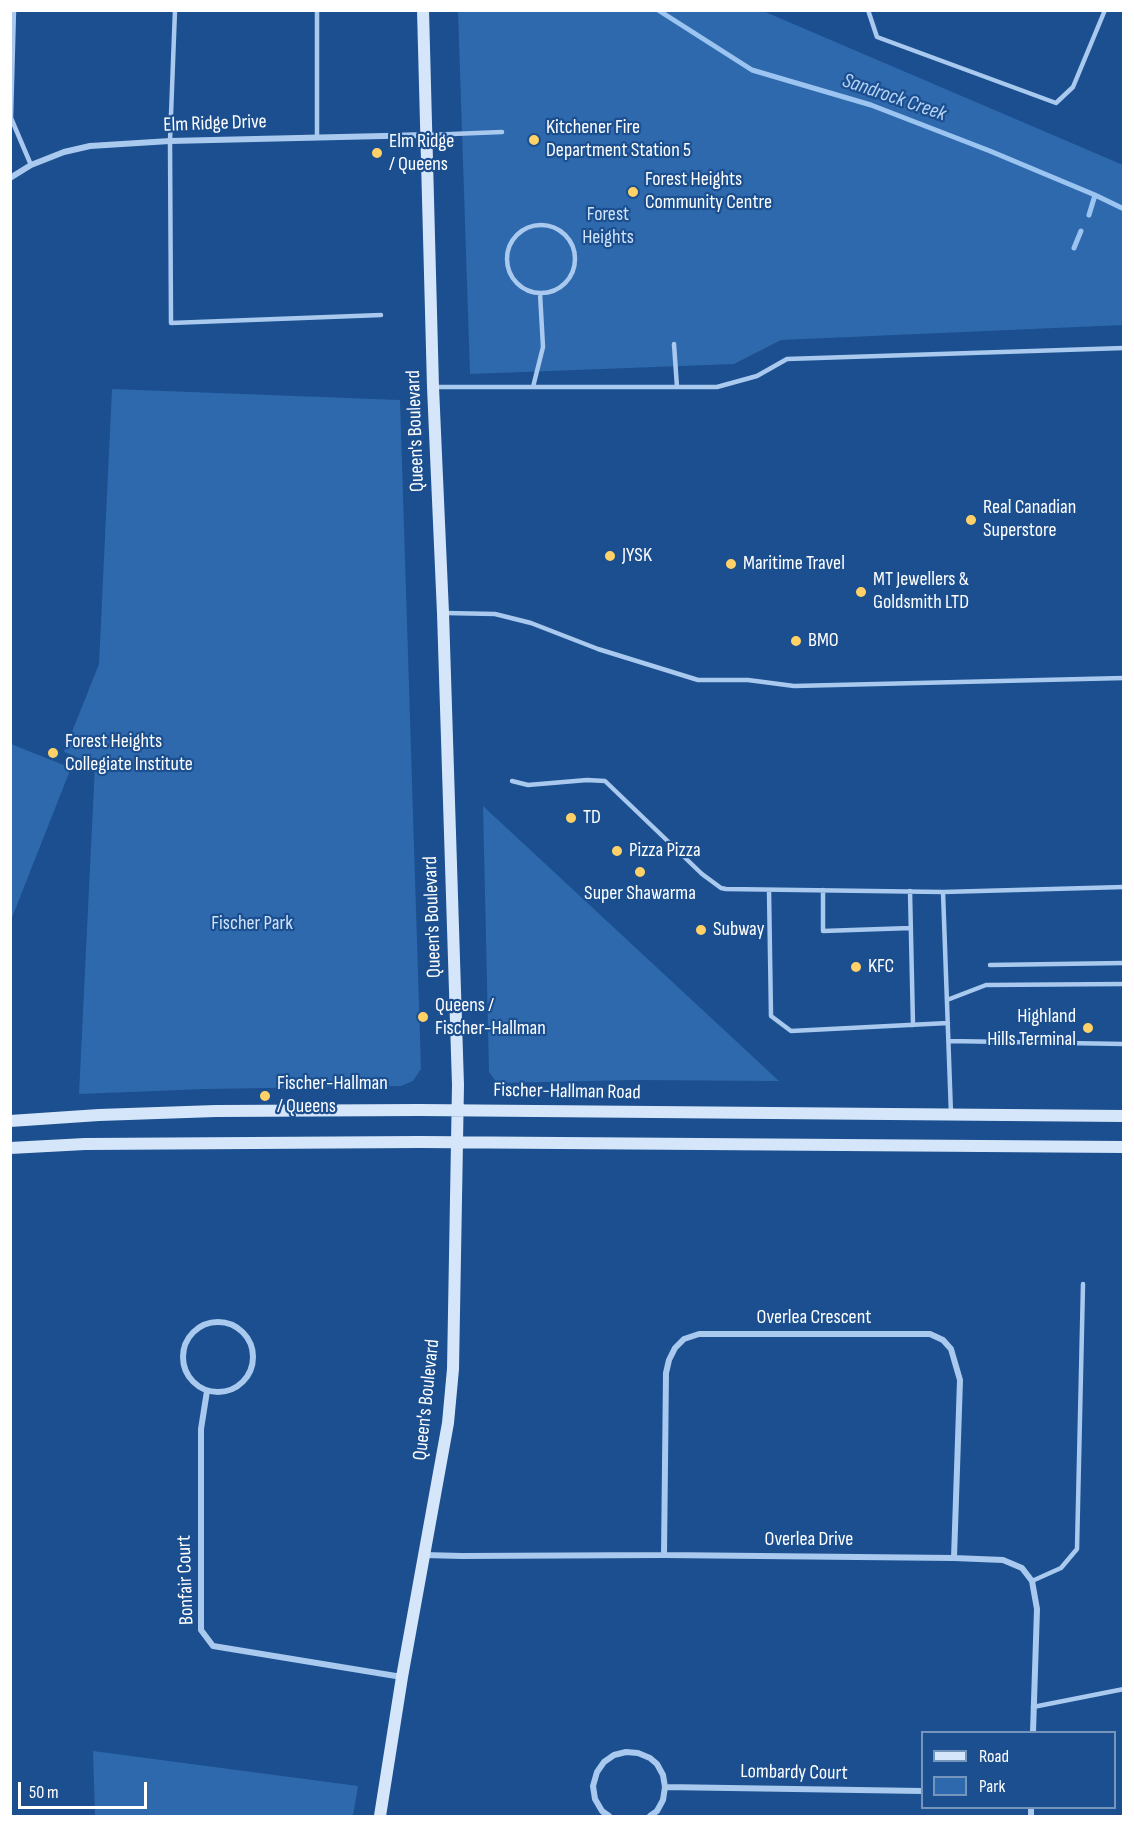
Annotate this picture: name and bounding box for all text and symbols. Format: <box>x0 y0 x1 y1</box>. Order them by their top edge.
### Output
water label: Sandrock Creek <box>839 69 949 127</box>
street label: Elm Ridge Drive <box>163 110 267 138</box>
place label: Kitchener Fire Department Station 5 <box>546 116 691 163</box>
place label: Elm Ridge / Queens <box>389 130 454 177</box>
marker: Kitchener Fire Department Station 5 <box>527 133 541 147</box>
marker: Elm Ridge / Queens <box>370 146 384 160</box>
place label: Forest Heights Community Centre <box>645 168 772 215</box>
marker: Forest Heights Community Centre <box>626 185 640 199</box>
park label: Forest Heights <box>582 203 634 250</box>
street label: Queen's Boulevard <box>402 370 430 492</box>
place label: Real Canadian Superstore <box>983 496 1076 543</box>
marker: Real Canadian Superstore <box>964 513 978 527</box>
place label: JYSK <box>622 544 652 568</box>
marker: JYSK <box>603 549 617 563</box>
place label: Maritime Travel <box>743 552 845 576</box>
marker: Maritime Travel <box>724 557 738 571</box>
place label: MT Jewellers & Goldsmith LTD <box>873 568 969 615</box>
marker: MT Jewellers & Goldsmith LTD <box>854 585 868 599</box>
place label: BMO <box>808 629 839 653</box>
marker: BMO <box>789 634 803 648</box>
place label: Forest Heights Collegiate Institute <box>65 730 193 777</box>
marker: Forest Heights Collegiate Institute <box>46 746 60 760</box>
place label: TD <box>583 806 601 830</box>
marker: TD <box>564 811 578 825</box>
place label: Pizza Pizza <box>629 839 701 863</box>
marker: Pizza Pizza <box>610 844 624 858</box>
street label: Queen's Boulevard <box>419 856 447 978</box>
marker: Super Shawarma <box>633 865 647 879</box>
place label: Super Shawarma <box>584 882 696 906</box>
park label: Fischer Park <box>211 912 293 936</box>
place label: Subway <box>713 918 764 942</box>
marker: Subway <box>694 923 708 937</box>
place label: KFC <box>868 955 894 979</box>
marker: KFC <box>849 960 863 974</box>
place label: Queens / Fischer-Hallman <box>435 994 546 1041</box>
place label: Highland Hills Terminal <box>987 1005 1076 1052</box>
marker: Queens / Fischer-Hallman <box>416 1010 430 1024</box>
marker: Highland Hills Terminal <box>1081 1021 1095 1035</box>
place label: Fischer-Hallman / Queens <box>277 1072 388 1119</box>
street label: Fischer-Hallman Road <box>493 1079 641 1105</box>
marker: Fischer-Hallman / Queens <box>258 1089 272 1103</box>
street label: Overlea Crescent <box>757 1306 871 1330</box>
street label: Queen's Boulevard <box>409 1338 445 1462</box>
street label: Overlea Drive <box>765 1528 853 1552</box>
street label: Bonfair Court <box>172 1535 200 1625</box>
legend <box>921 1731 1116 1809</box>
text: Road <box>979 1746 1009 1767</box>
street label: Lombardy Court <box>740 1760 848 1786</box>
scale bar <box>21 1770 150 1808</box>
text: Park <box>979 1776 1005 1797</box>
text: 50 m <box>29 1782 59 1803</box>

